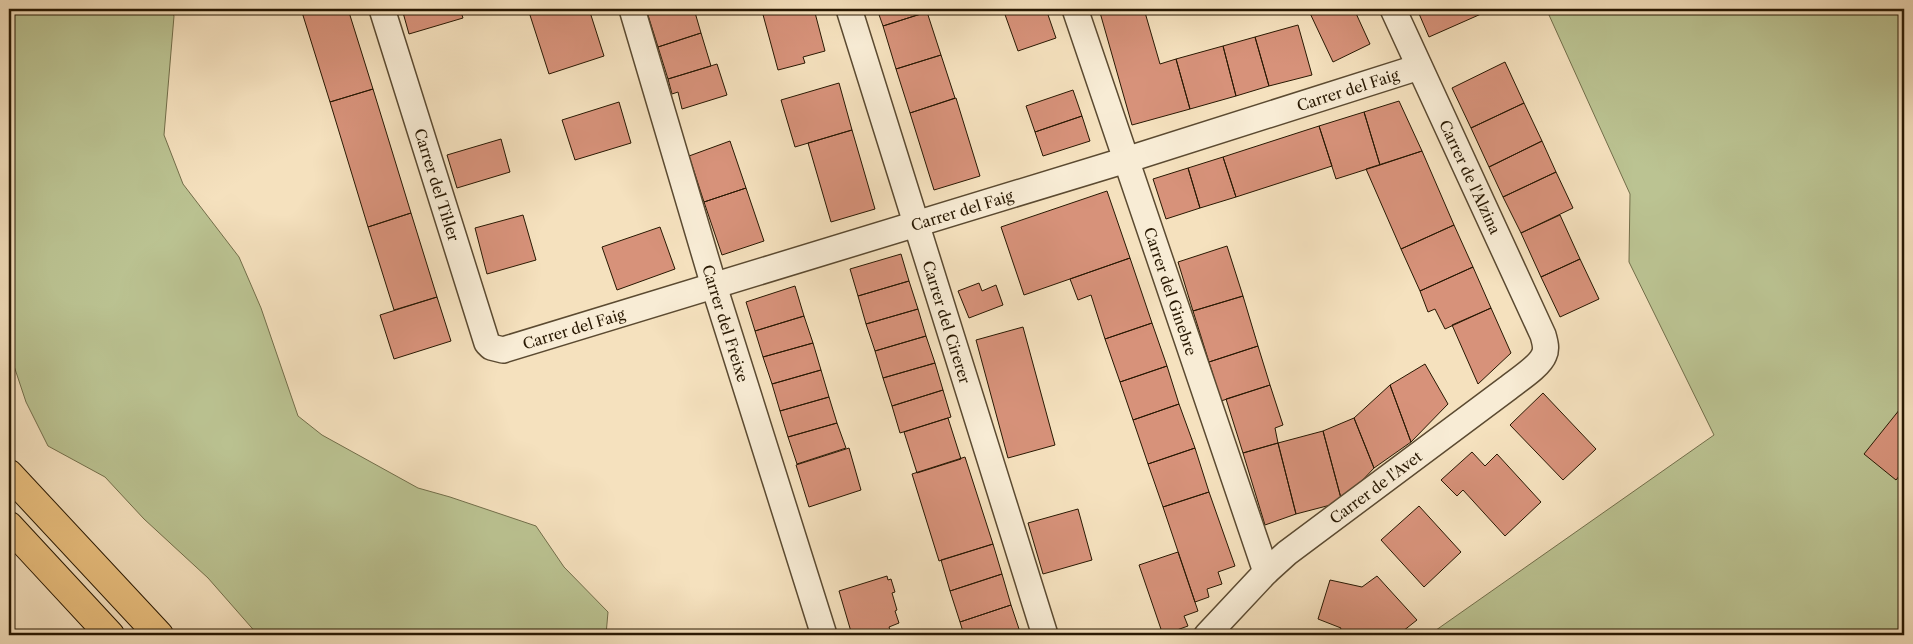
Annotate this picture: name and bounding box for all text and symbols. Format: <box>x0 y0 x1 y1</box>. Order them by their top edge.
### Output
street label: Carrer del Faig <box>1294 65 1401 115</box>
street label: Carrer de l'Alzina <box>1435 117 1505 237</box>
street label: Carrer del Til·ler <box>411 126 464 244</box>
street label: Carrer del Faig <box>908 185 1016 235</box>
street label: Carrer del Ginebre <box>1140 224 1201 358</box>
street label: Carrer del Cirerer <box>919 258 975 387</box>
street label: Carrer del Freixe <box>699 262 753 384</box>
street label: Carrer del Faig <box>520 304 627 353</box>
street label: Carrer de l'Avet <box>1326 446 1426 528</box>

